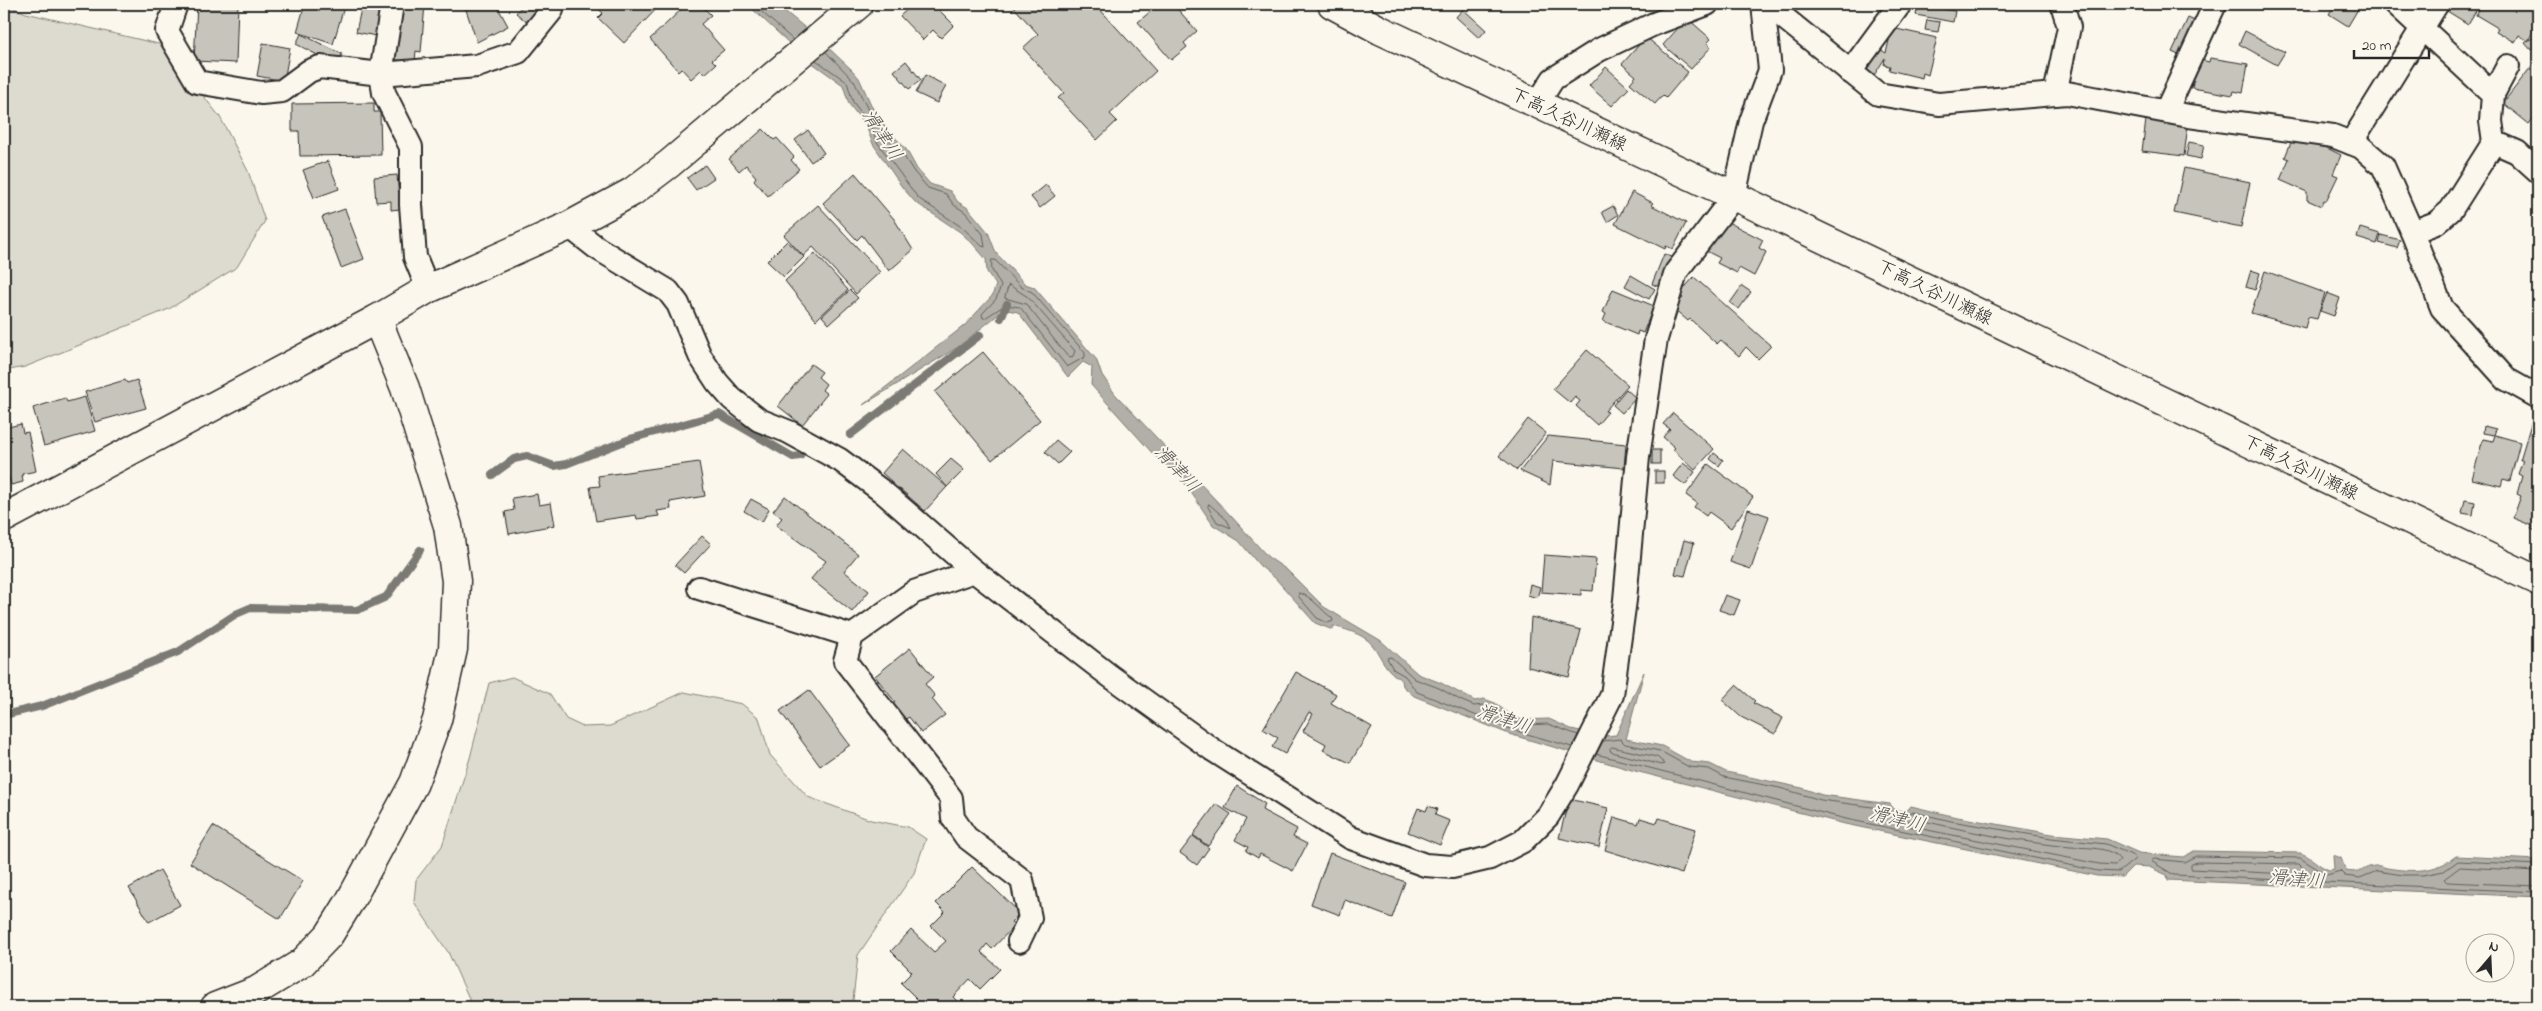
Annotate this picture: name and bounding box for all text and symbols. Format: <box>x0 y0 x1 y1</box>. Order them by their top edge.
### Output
scale bar <box>2354 28 2430 60</box>
text: 20 m <box>2362 35 2392 57</box>
street label: 下高久谷川瀬線 <box>1506 82 1631 159</box>
water label: 滑津川 <box>854 104 908 167</box>
street label: 下高久谷川瀬線 <box>1872 254 1996 333</box>
street label: 下高久谷川瀬線 <box>2238 429 2362 508</box>
water label: 滑津川 <box>1147 440 1205 500</box>
water label: 滑津川 <box>1473 699 1536 742</box>
water label: 滑津川 <box>1866 800 1928 840</box>
water label: 滑津川 <box>2267 865 2326 896</box>
north arrow <box>2464 934 2514 984</box>
text: N <box>2486 936 2502 959</box>

